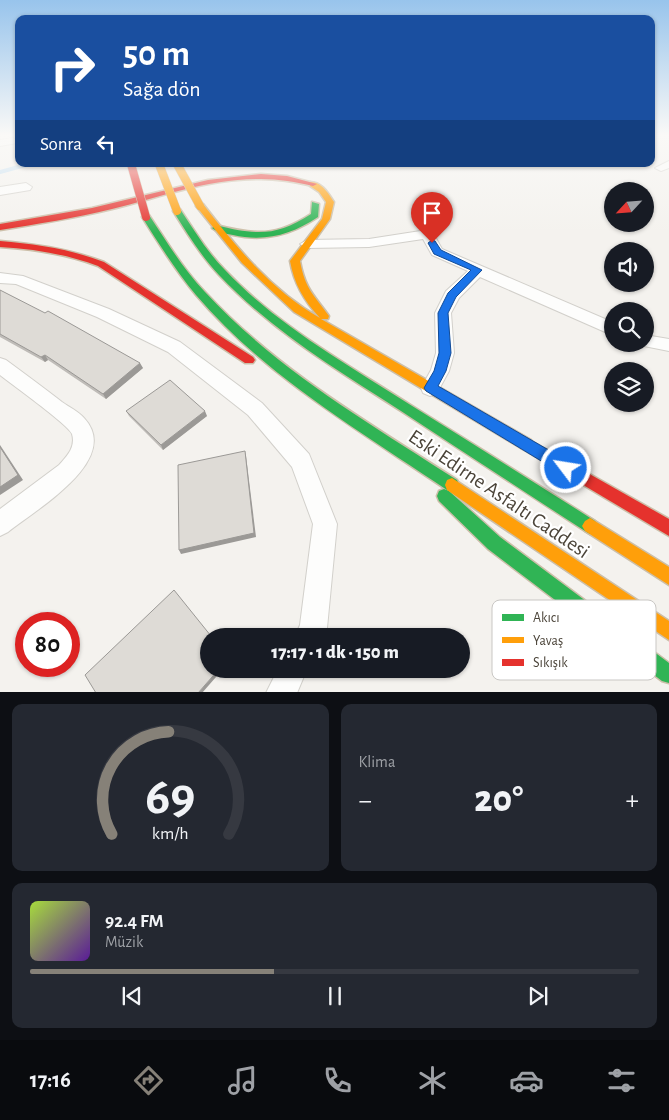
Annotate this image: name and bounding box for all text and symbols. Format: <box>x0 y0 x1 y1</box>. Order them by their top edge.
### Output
icon: right <box>40 35 105 100</box>
text: 50 m <box>123 37 190 72</box>
text: Sağa dön <box>123 78 201 100</box>
icon: left <box>92 130 120 158</box>
text: Sonra <box>40 135 82 154</box>
north arrow <box>604 182 654 232</box>
map controls <box>604 182 654 412</box>
pin <box>411 192 453 243</box>
icon: arrive <box>418 199 446 227</box>
button: sound <box>604 242 654 292</box>
button: search <box>604 302 654 352</box>
button: layers <box>604 362 654 412</box>
street label: Eski Edirne Asfaltı Caddesi <box>405 426 593 562</box>
position arrow <box>539 441 591 493</box>
legend <box>492 600 656 680</box>
text: Akıcı <box>533 611 560 625</box>
speed limit sign: 80 <box>15 612 80 677</box>
text: Yavaş <box>533 634 563 648</box>
text: 17:17 · 1 dk · 150 m <box>271 643 399 662</box>
text: Sıkışık <box>533 656 568 670</box>
text: Klima <box>359 754 395 770</box>
text: 69 <box>145 771 195 823</box>
text: 20° <box>474 781 523 819</box>
text: − <box>359 787 372 815</box>
text: + <box>626 787 639 815</box>
text: km/h <box>152 825 189 843</box>
text: 92.4 FM <box>105 912 164 931</box>
text: Müzik <box>105 934 143 950</box>
icon: previous <box>118 982 146 1010</box>
icon: pause <box>321 982 349 1010</box>
icon: next <box>524 982 552 1010</box>
icon: directions <box>131 1063 166 1098</box>
icon: music <box>225 1063 260 1098</box>
icon: phone <box>320 1063 355 1098</box>
icon: climate <box>415 1063 450 1098</box>
icon: car <box>509 1063 544 1098</box>
icon: filters <box>604 1063 639 1098</box>
text: 17:16 <box>30 1069 71 1091</box>

